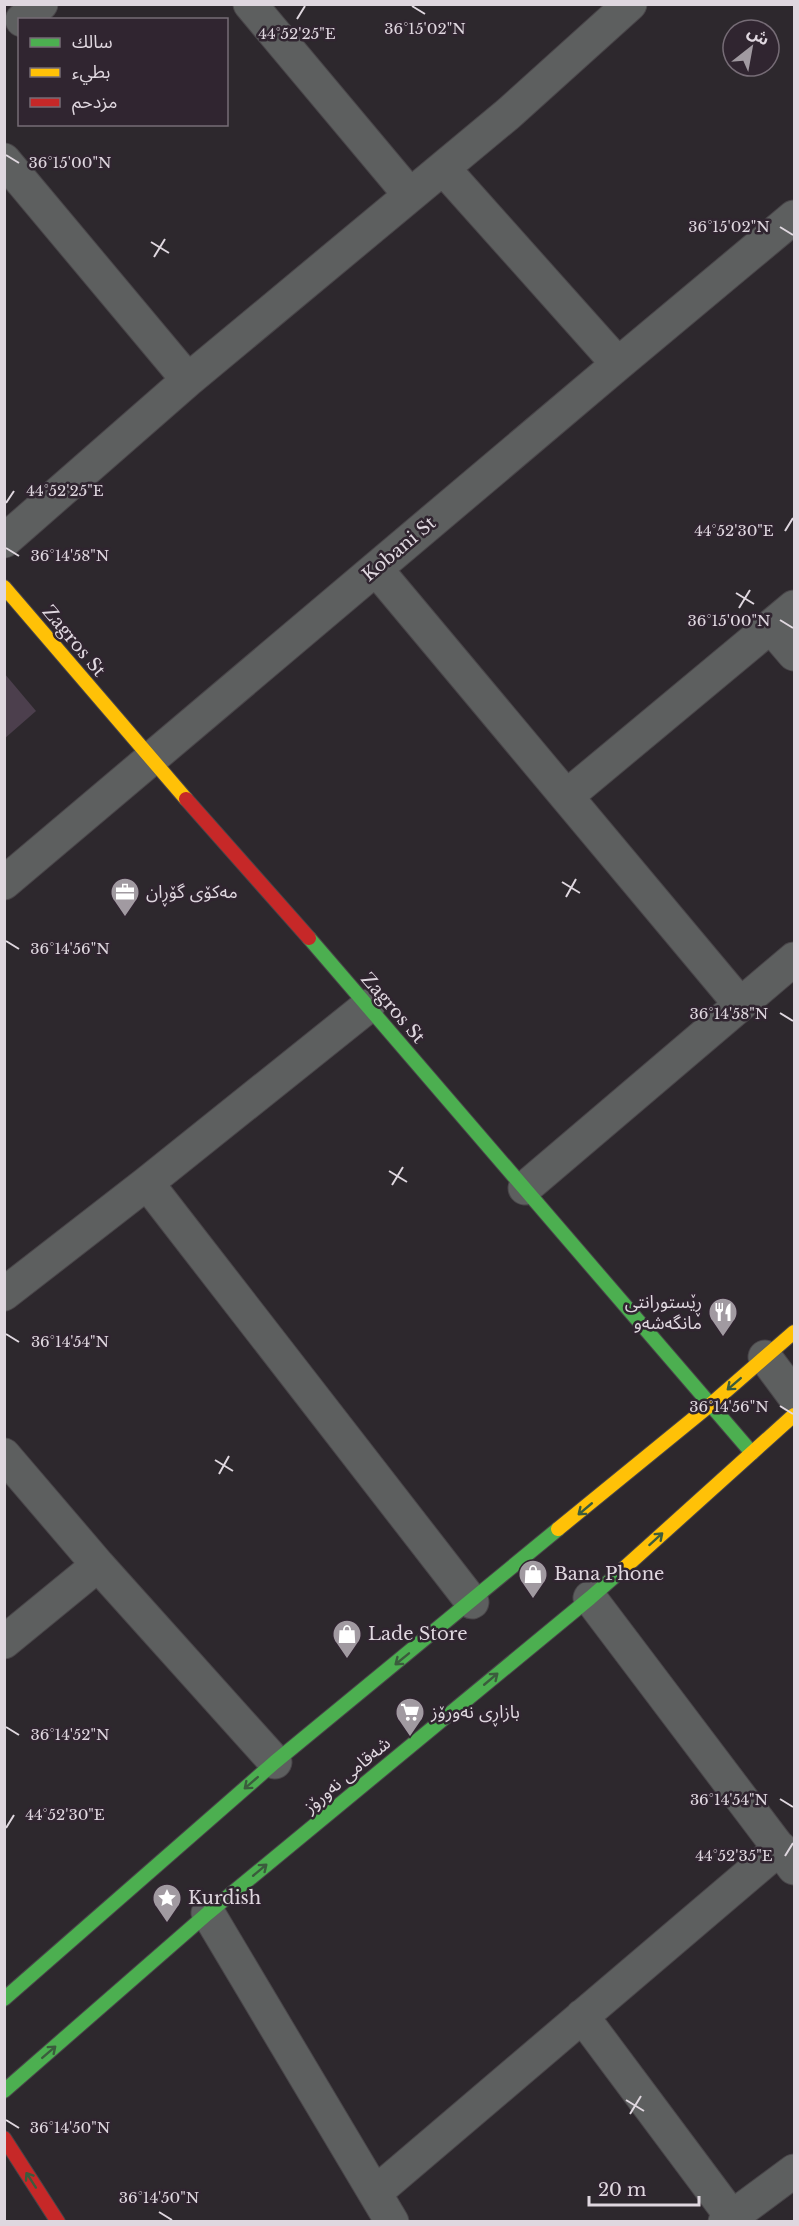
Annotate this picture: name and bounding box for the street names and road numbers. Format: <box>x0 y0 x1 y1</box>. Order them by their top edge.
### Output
street label: Kobani St <box>358 512 440 586</box>
street label: Zagros St <box>38 601 110 681</box>
street label: Zagros St <box>356 968 430 1048</box>
street label: شەقامی نەورۆز <box>298 1732 395 1818</box>

